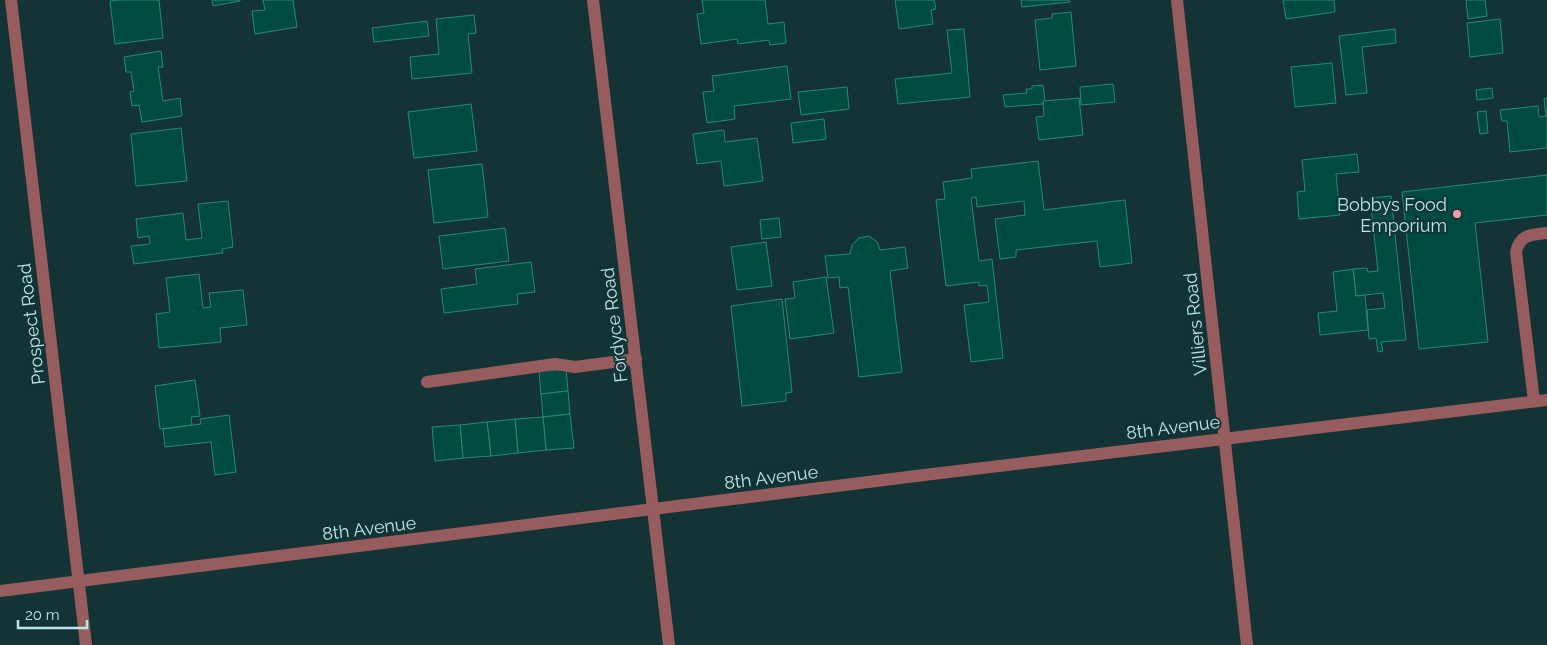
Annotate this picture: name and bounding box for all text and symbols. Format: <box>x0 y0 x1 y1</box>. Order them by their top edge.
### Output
place label: Bobbys Food Emporium <box>1337 194 1447 236</box>
marker: Bobbys Food Emporium <box>1451 208 1463 220</box>
street label: Prospect Road <box>13 262 49 386</box>
street label: Fordyce Road <box>597 266 631 384</box>
street label: Villiers Road <box>1179 272 1211 376</box>
street label: 8th Avenue <box>1125 411 1222 443</box>
street label: 8th Avenue <box>723 461 820 493</box>
street label: 8th Avenue <box>321 512 418 544</box>
scale bar <box>18 598 86 630</box>
text: 20 m <box>25 606 60 624</box>

